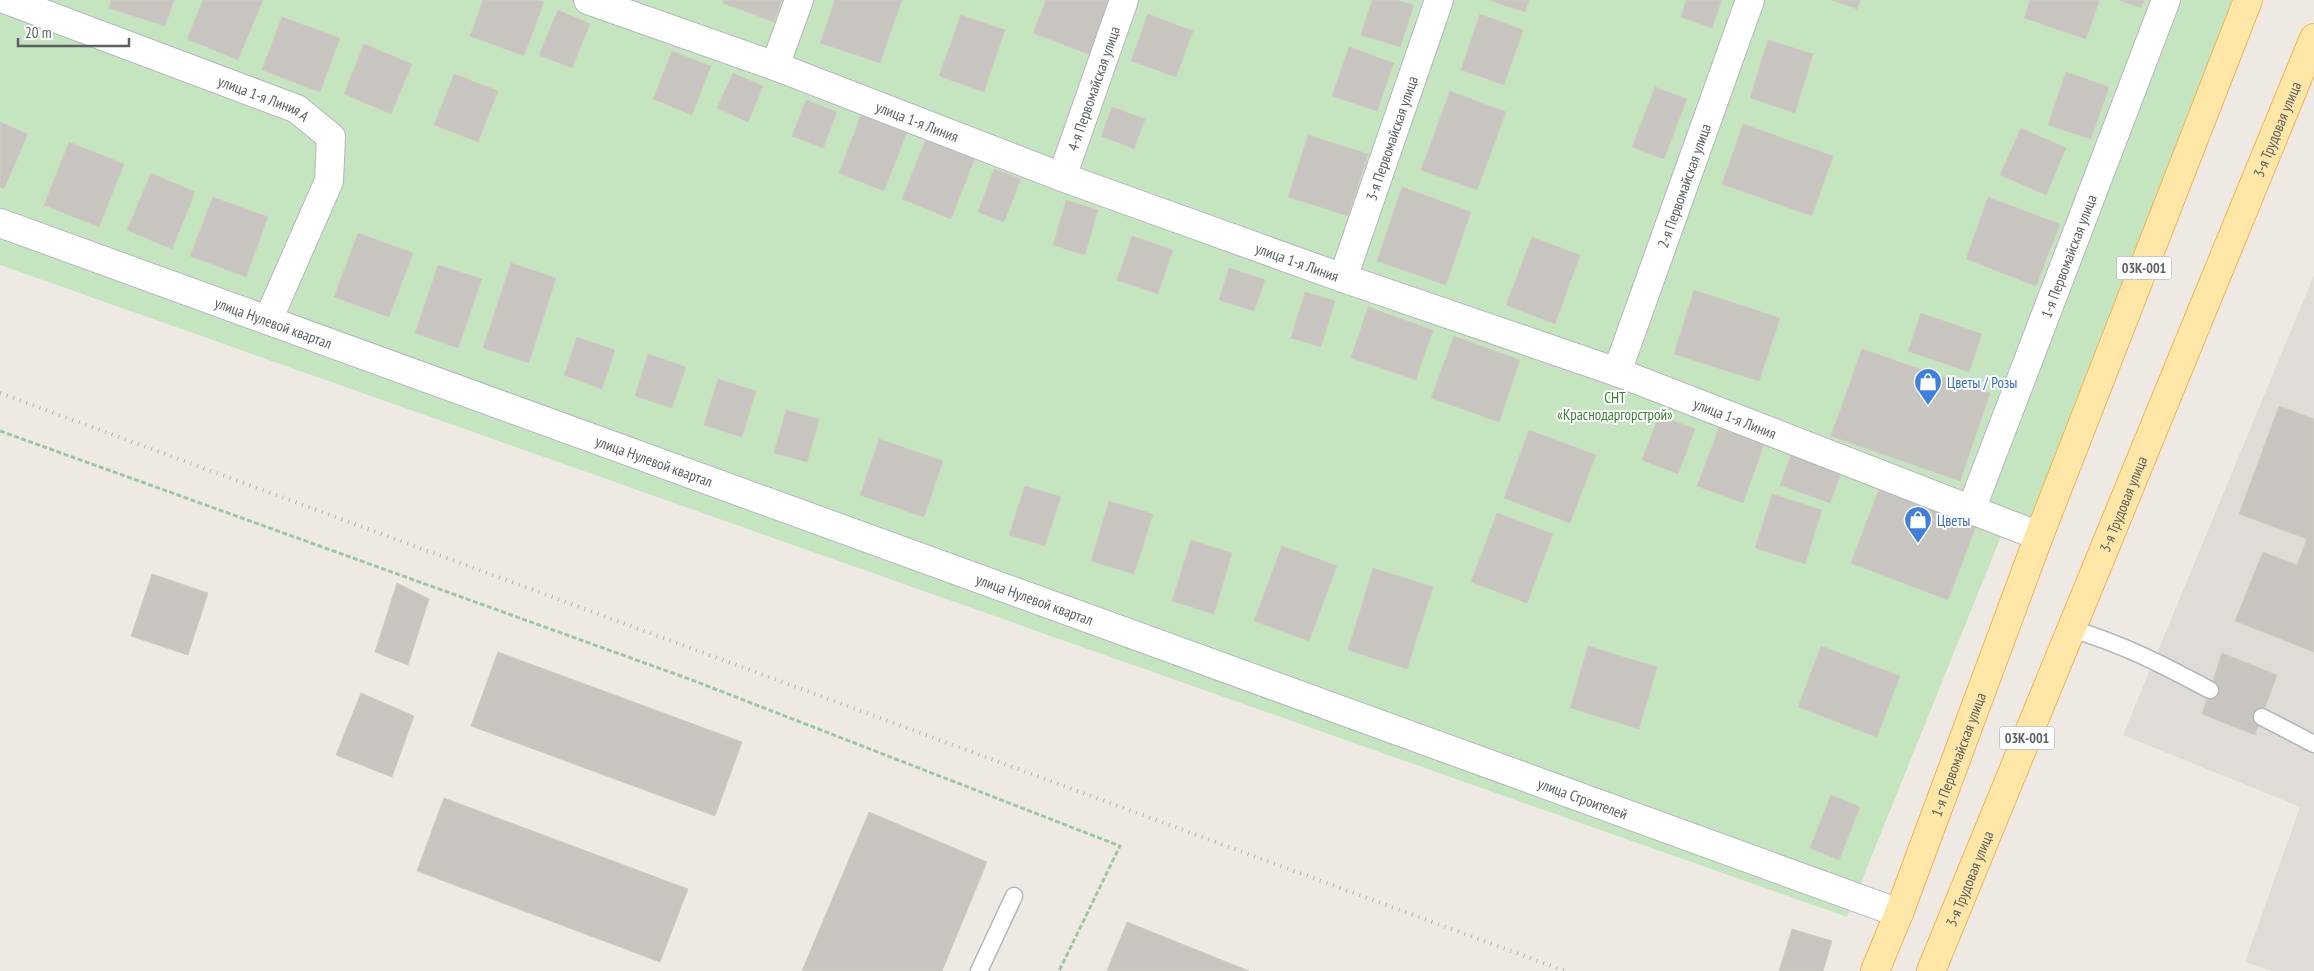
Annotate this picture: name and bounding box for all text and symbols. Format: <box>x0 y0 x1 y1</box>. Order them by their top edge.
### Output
scale bar <box>18 15 129 47</box>
text: 20 m <box>25 23 51 42</box>
street label: 4-я Первомайская улица <box>1063 23 1124 153</box>
street label: улица 1-я Линия А <box>216 71 314 126</box>
street label: 3-я Первомайская улица <box>1361 73 1422 203</box>
street label: 3-я Трудовая улица <box>2248 78 2305 180</box>
street label: улица 1-я Линия <box>873 96 962 146</box>
street label: 2-я Первомайская улица <box>1653 121 1715 250</box>
street label: 1-я Первомайская улица <box>2036 192 2100 320</box>
street label: улица 1-я Линия <box>1253 238 1342 285</box>
road number: 03К-001 <box>2116 256 2172 280</box>
street label: улица Нулевой квартал <box>212 292 335 352</box>
shop icon: Цветы / Розы <box>1913 367 1943 406</box>
place label: Цветы / Розы <box>1947 373 2017 392</box>
park label: СНТ «Краснодаргорстрой» <box>1557 388 1673 424</box>
street label: улица 1-я Линия <box>1691 393 1779 443</box>
street label: улица Нулевой квартал <box>593 431 715 491</box>
street label: 3-я Трудовая улица <box>2095 453 2151 555</box>
shop icon: Цветы <box>1903 505 1933 544</box>
place label: Цветы <box>1937 511 1970 530</box>
street label: улица Нулевой квартал <box>974 569 1096 629</box>
street label: 1-я Первомайская улица <box>1926 690 1990 819</box>
road number: 03К-001 <box>2000 726 2054 750</box>
street label: улица Строителей <box>1535 773 1630 823</box>
street label: 3-я Трудовая улица <box>1941 828 1997 929</box>

